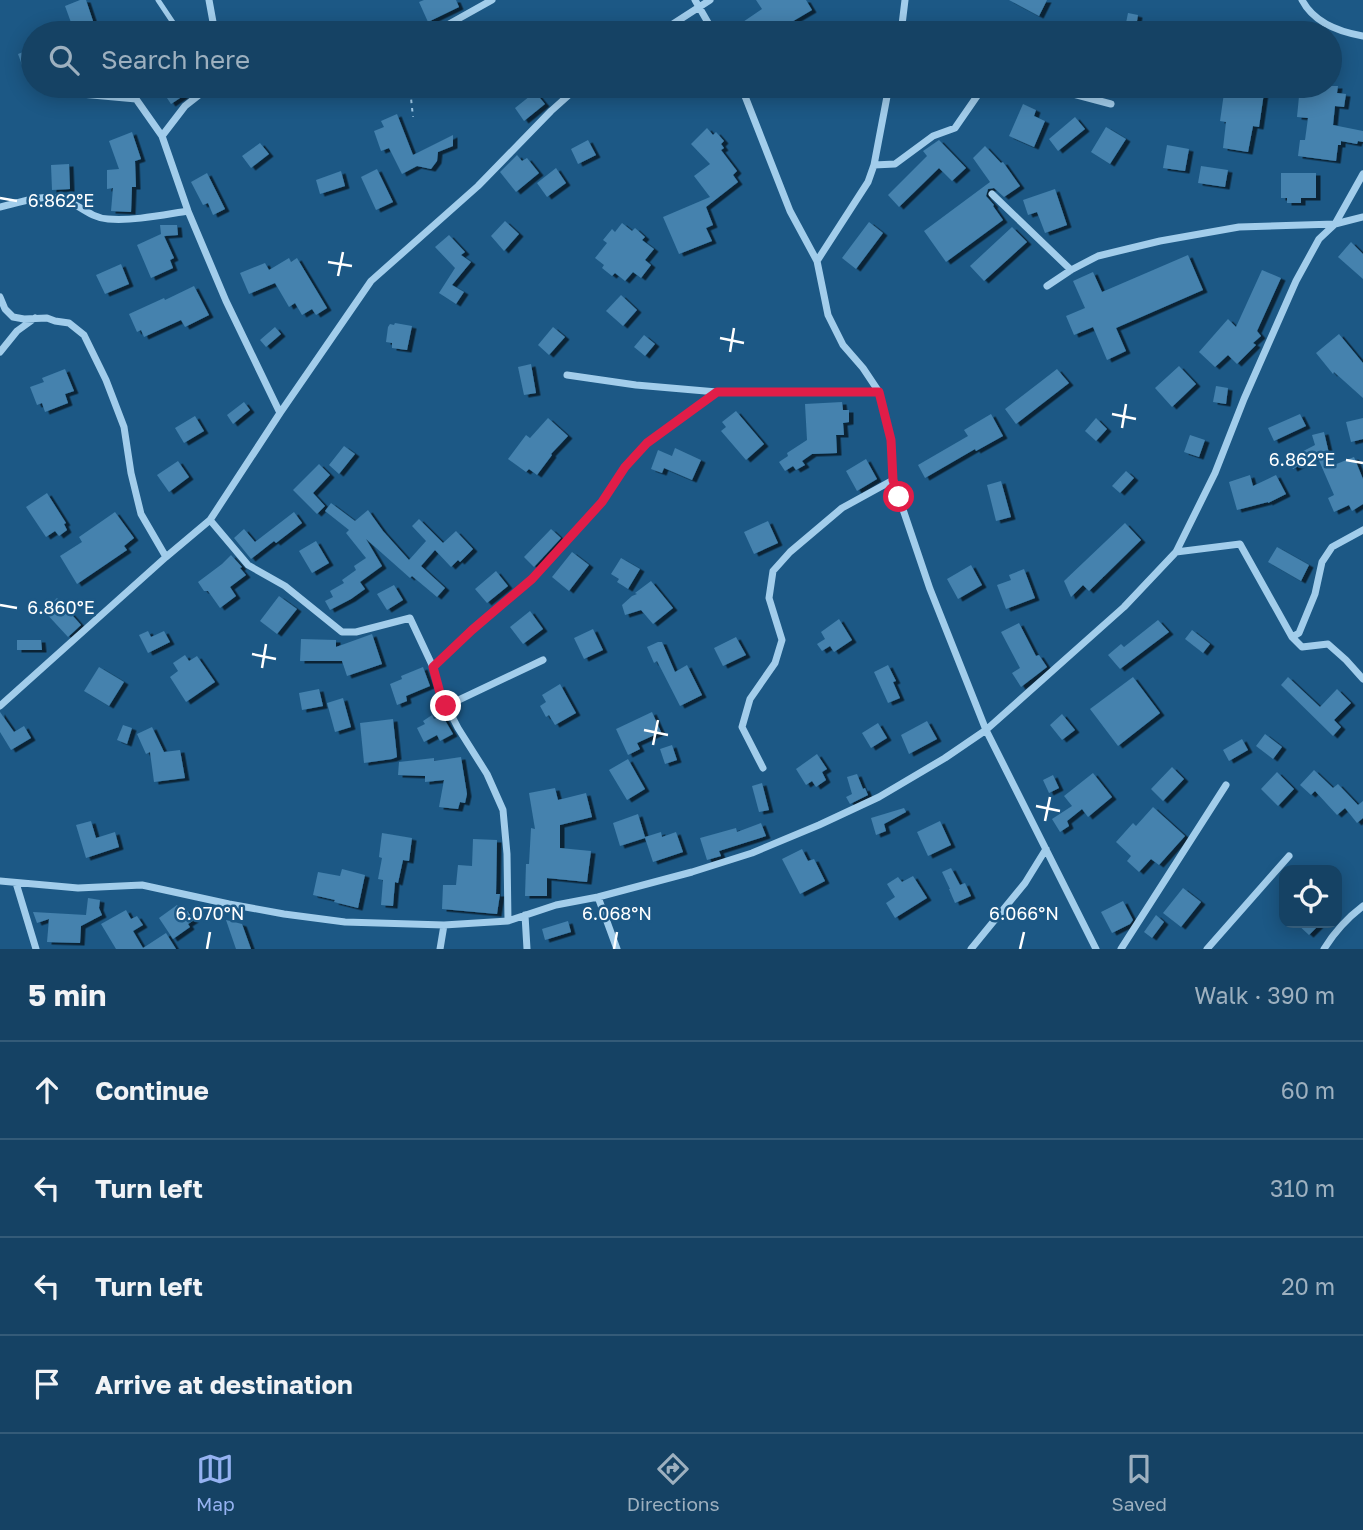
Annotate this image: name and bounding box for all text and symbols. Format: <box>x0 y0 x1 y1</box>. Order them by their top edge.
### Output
search box <box>21 21 1342 98</box>
icon: search <box>45 41 83 79</box>
text: Search here <box>101 44 250 75</box>
text: 6.862°E <box>28 189 94 211</box>
text: 6.862°E <box>1269 448 1335 470</box>
route start <box>883 481 914 512</box>
text: 6.860°E <box>27 596 95 618</box>
route end <box>430 690 461 721</box>
map controls <box>1279 865 1342 928</box>
button: locate <box>1279 865 1342 928</box>
text: 6.070°N <box>176 902 244 924</box>
text: 6.068°N <box>582 902 652 924</box>
text: 6.066°N <box>989 902 1059 924</box>
text: 5 min <box>28 977 106 1013</box>
text: Walk · 390 m <box>1194 981 1335 1009</box>
icon: ahead <box>28 1071 66 1109</box>
text: Continue <box>95 1075 209 1106</box>
text: 60 m <box>1281 1076 1335 1104</box>
icon: left <box>28 1169 66 1207</box>
text: Turn left <box>95 1173 203 1204</box>
text: 310 m <box>1270 1174 1335 1202</box>
icon: left <box>28 1267 66 1305</box>
text: Turn left <box>95 1271 203 1302</box>
text: 20 m <box>1281 1272 1335 1300</box>
icon: arrive <box>28 1365 66 1403</box>
text: Arrive at destination <box>95 1369 353 1400</box>
tab: Map <box>196 1450 235 1515</box>
tab: Directions <box>627 1450 720 1515</box>
tab: Saved <box>1112 1450 1167 1515</box>

